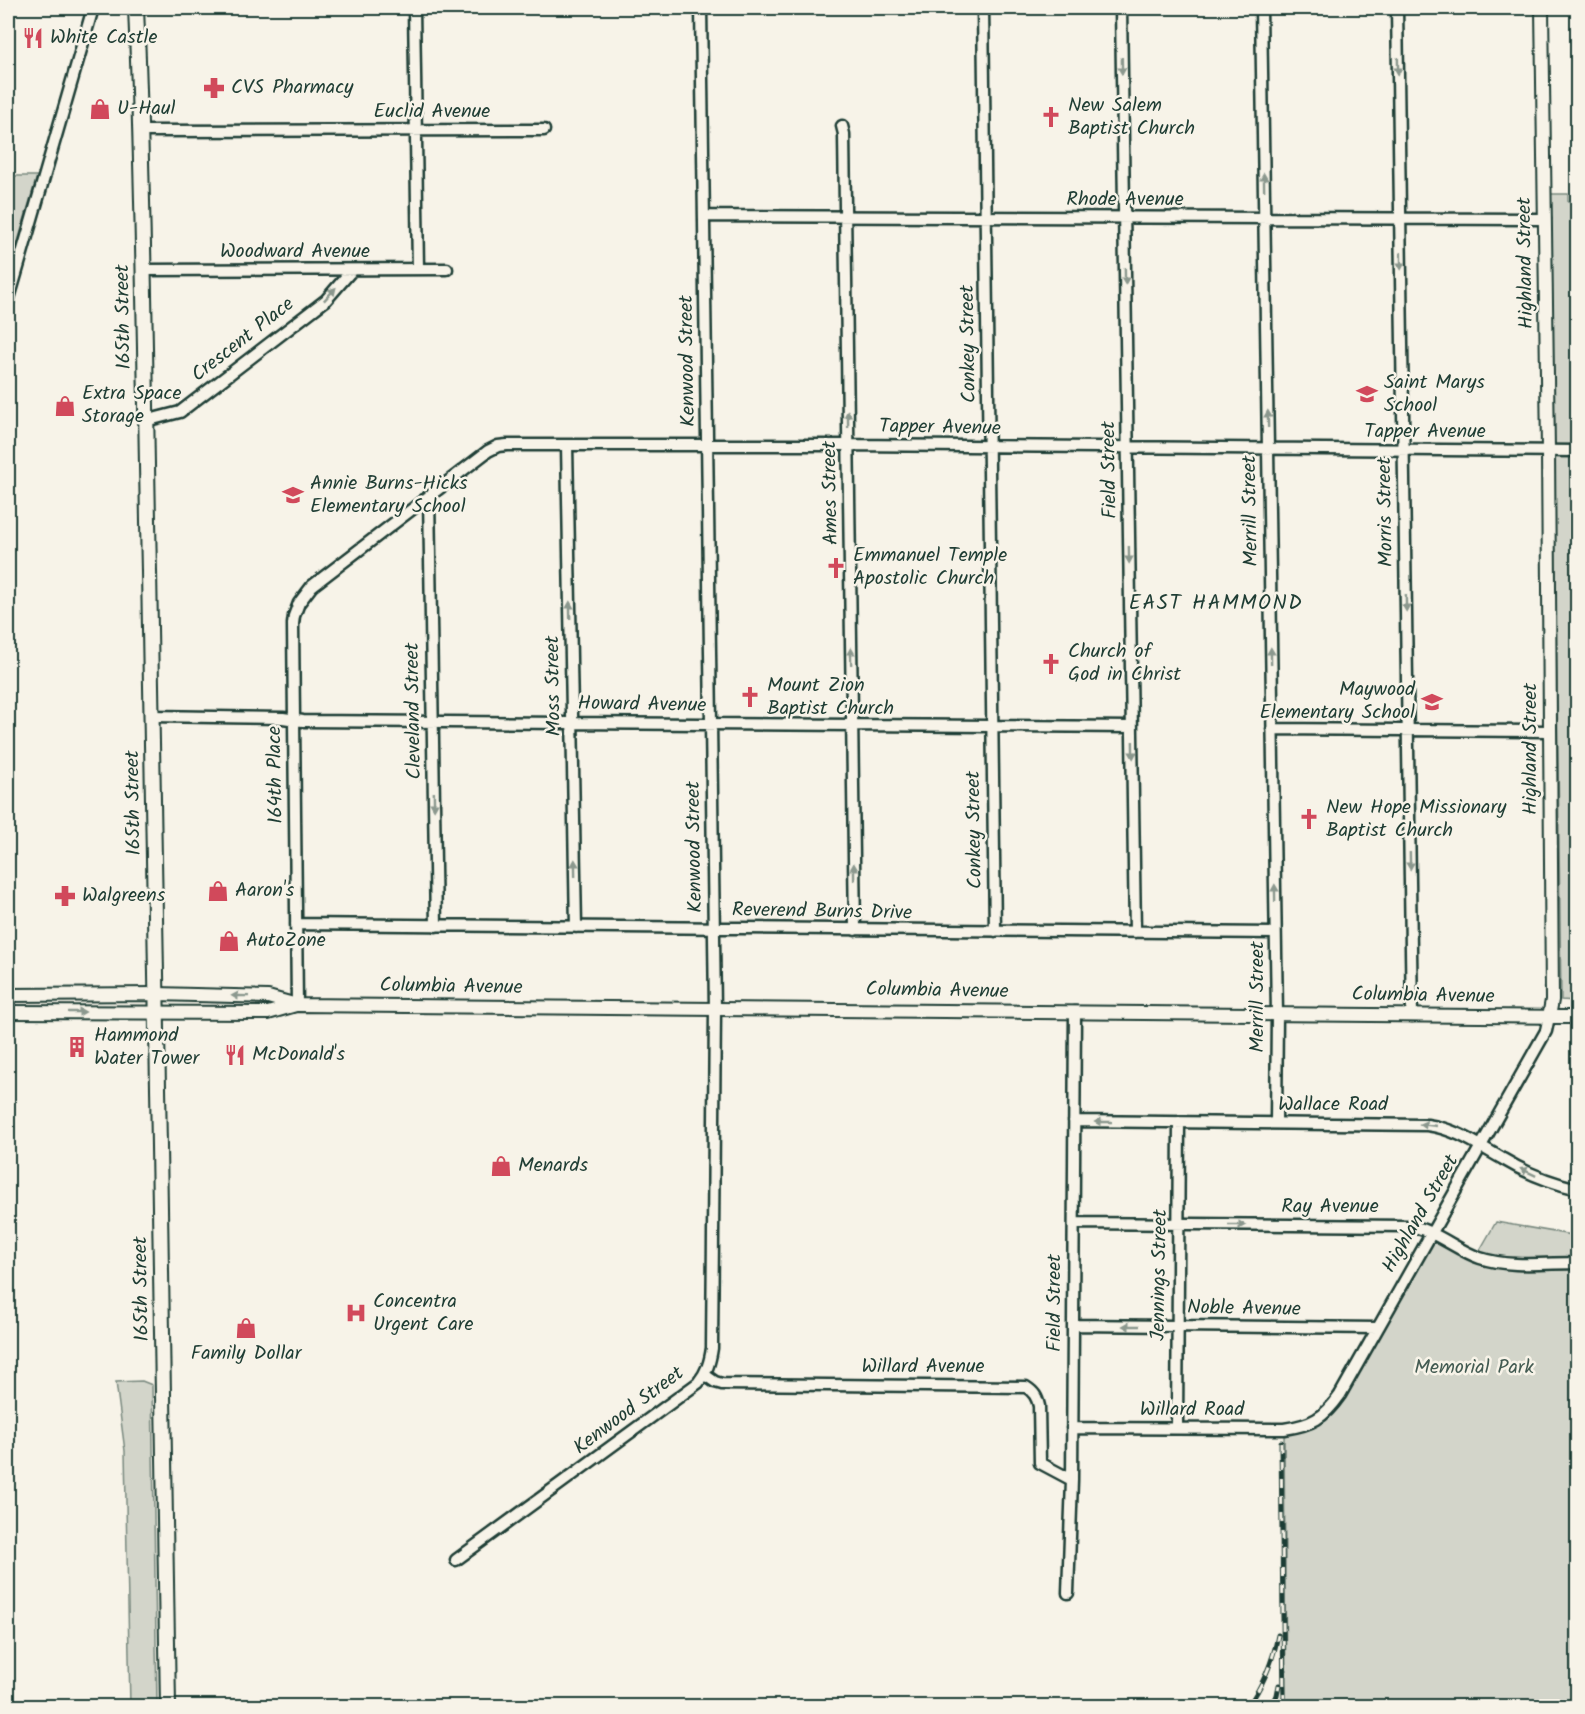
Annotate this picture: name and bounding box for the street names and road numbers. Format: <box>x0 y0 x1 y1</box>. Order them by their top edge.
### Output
street label: Euclid Avenue <box>374 96 490 128</box>
street label: Rhode Avenue <box>1066 184 1184 216</box>
street label: Highland Street <box>1509 196 1543 329</box>
street label: Woodward Avenue <box>220 236 370 268</box>
street label: 165th Street <box>107 264 141 370</box>
street label: Conkey Street <box>952 284 986 403</box>
street label: Crescent Place <box>184 289 302 391</box>
street label: Kenwood Street <box>671 295 705 427</box>
street label: Tapper Avenue <box>879 411 1001 445</box>
street label: Tapper Avenue <box>1364 416 1486 448</box>
street label: Field Street <box>1093 421 1127 519</box>
street label: Ames Street <box>814 440 848 545</box>
street label: Merrill Street <box>1234 455 1268 567</box>
street label: Morris Street <box>1369 456 1403 567</box>
street label: Moss Street <box>537 635 571 737</box>
street label: Cleveland Street <box>397 642 431 780</box>
street label: Highland Street <box>1515 683 1547 815</box>
street label: Howard Avenue <box>577 688 707 722</box>
street label: 164th Place <box>259 726 293 824</box>
street label: 165th Street <box>117 750 151 856</box>
street label: Conkey Street <box>958 770 992 889</box>
street label: Kenwood Street <box>678 781 712 913</box>
street label: Reverend Burns Drive <box>732 894 912 930</box>
street label: Merrill Street <box>1242 941 1274 1053</box>
street label: Columbia Avenue <box>379 970 523 1004</box>
street label: Columbia Avenue <box>865 974 1009 1008</box>
street label: Columbia Avenue <box>1351 979 1495 1013</box>
street label: Wallace Road <box>1278 1089 1389 1121</box>
street label: Highland Street <box>1374 1149 1468 1279</box>
street label: Ray Avenue <box>1281 1191 1379 1223</box>
street label: Jennings Street <box>1143 1209 1177 1341</box>
street label: 165th Street <box>125 1236 159 1342</box>
street label: Field Street <box>1039 1254 1071 1352</box>
street label: Noble Avenue <box>1187 1292 1301 1326</box>
street label: Willard Avenue <box>861 1351 985 1383</box>
street label: Kenwood Street <box>567 1358 691 1463</box>
street label: Willard Road <box>1140 1394 1245 1426</box>

